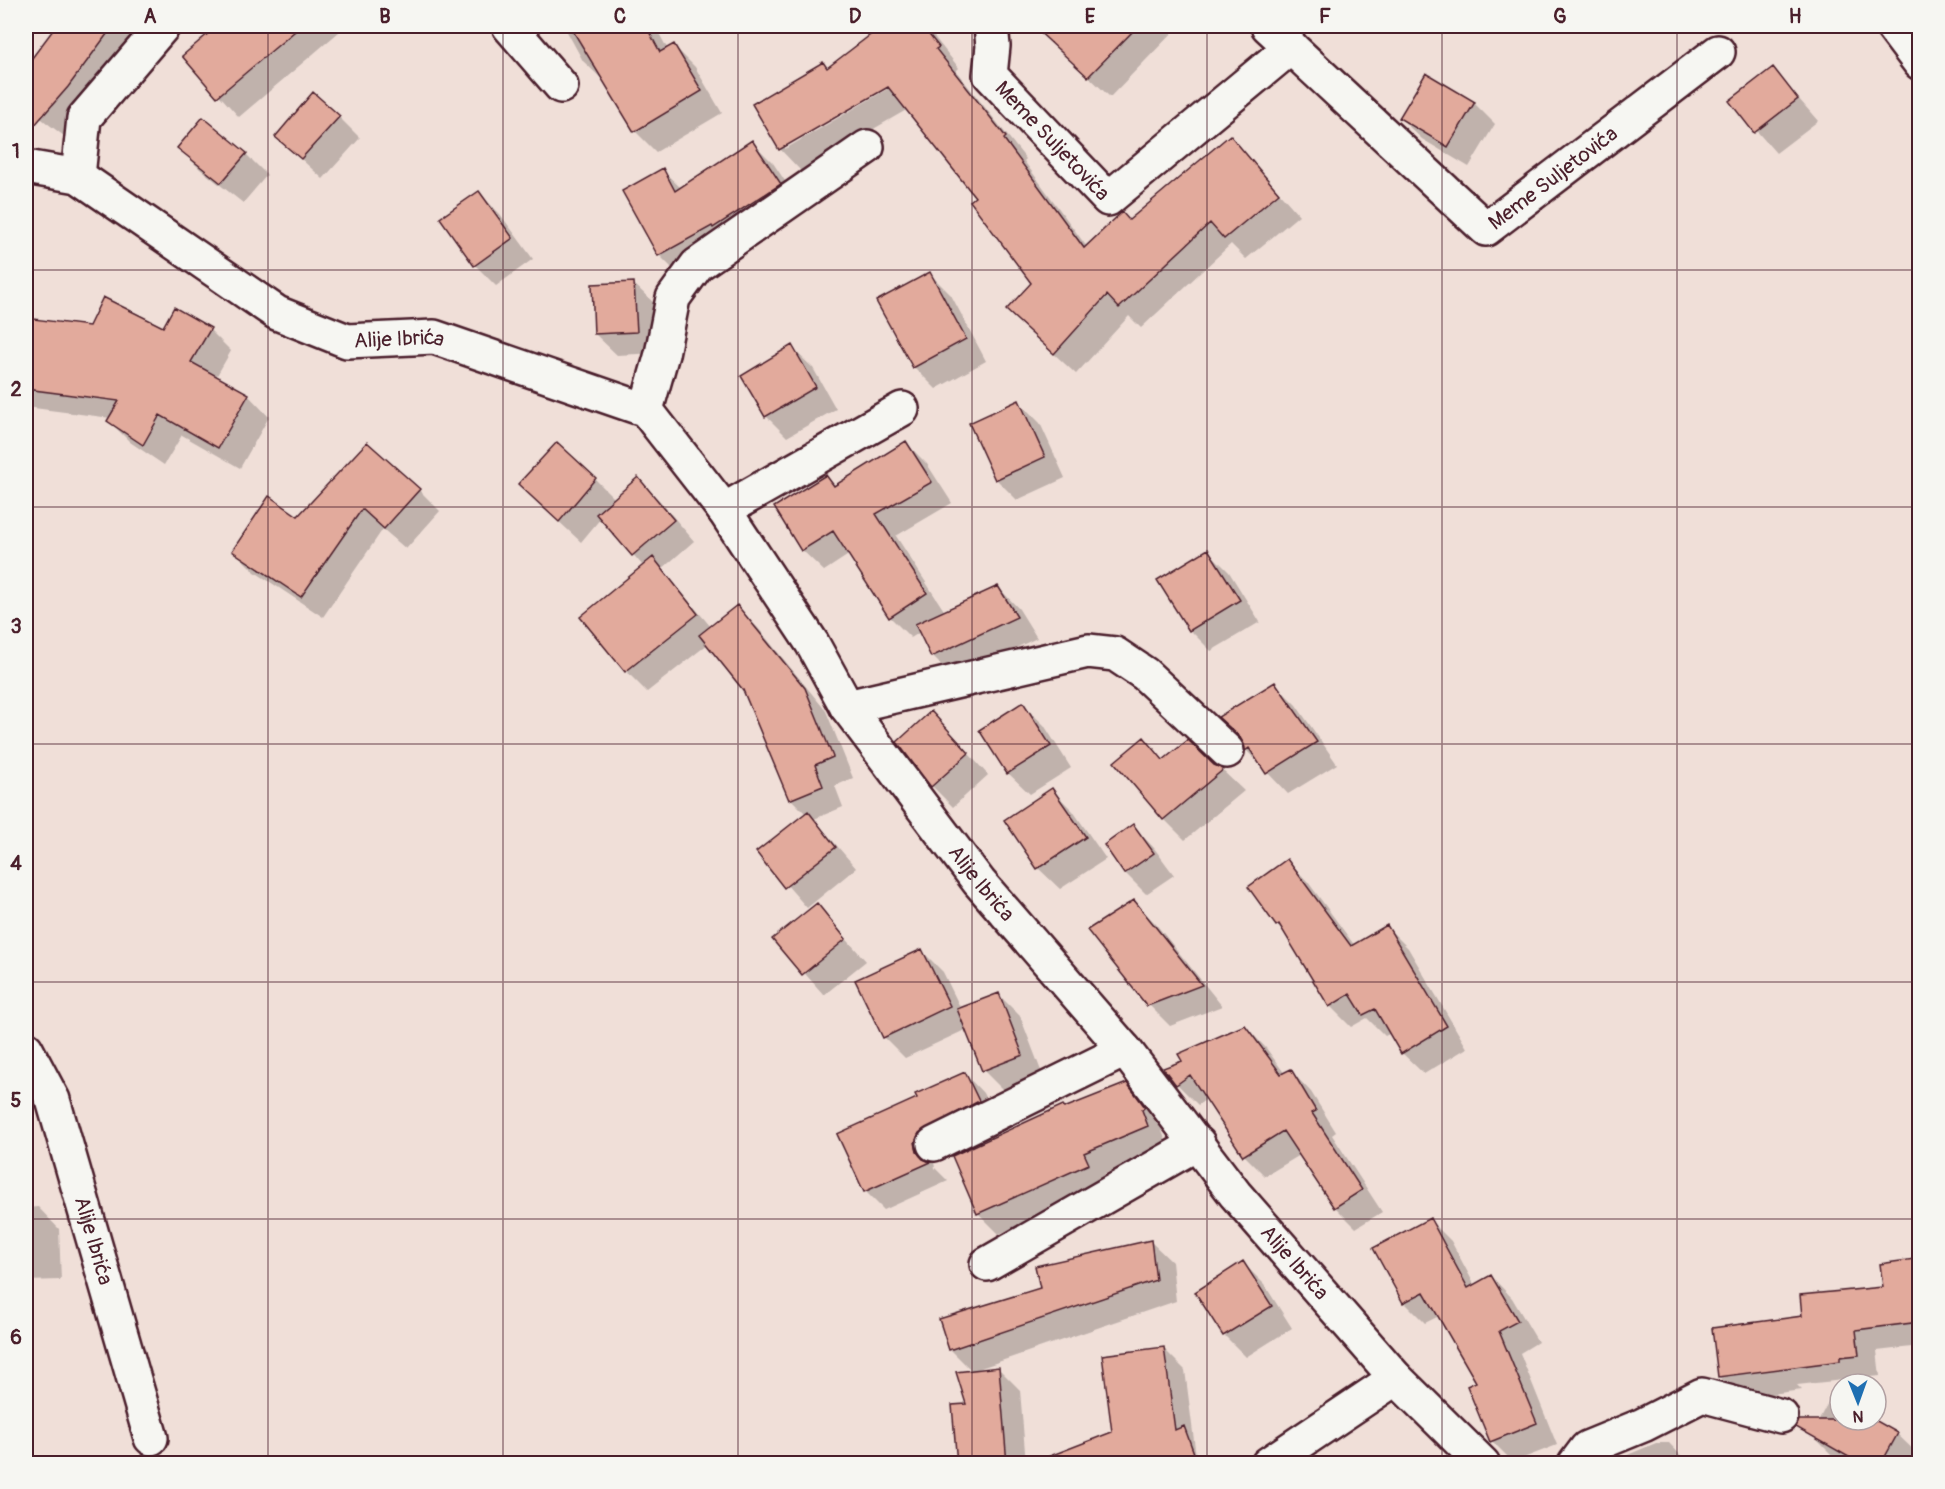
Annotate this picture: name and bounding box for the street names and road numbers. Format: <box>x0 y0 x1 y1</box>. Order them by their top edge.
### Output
street label: Meme Suljetovića <box>989 75 1116 206</box>
street label: Meme Suljetovića <box>1483 120 1623 236</box>
street label: Alije Ibrića <box>353 323 448 354</box>
street label: Alije Ibrića <box>942 840 1021 927</box>
street label: Alije Ibrića <box>68 1193 119 1288</box>
street label: Alije Ibrića <box>1255 1219 1335 1305</box>

